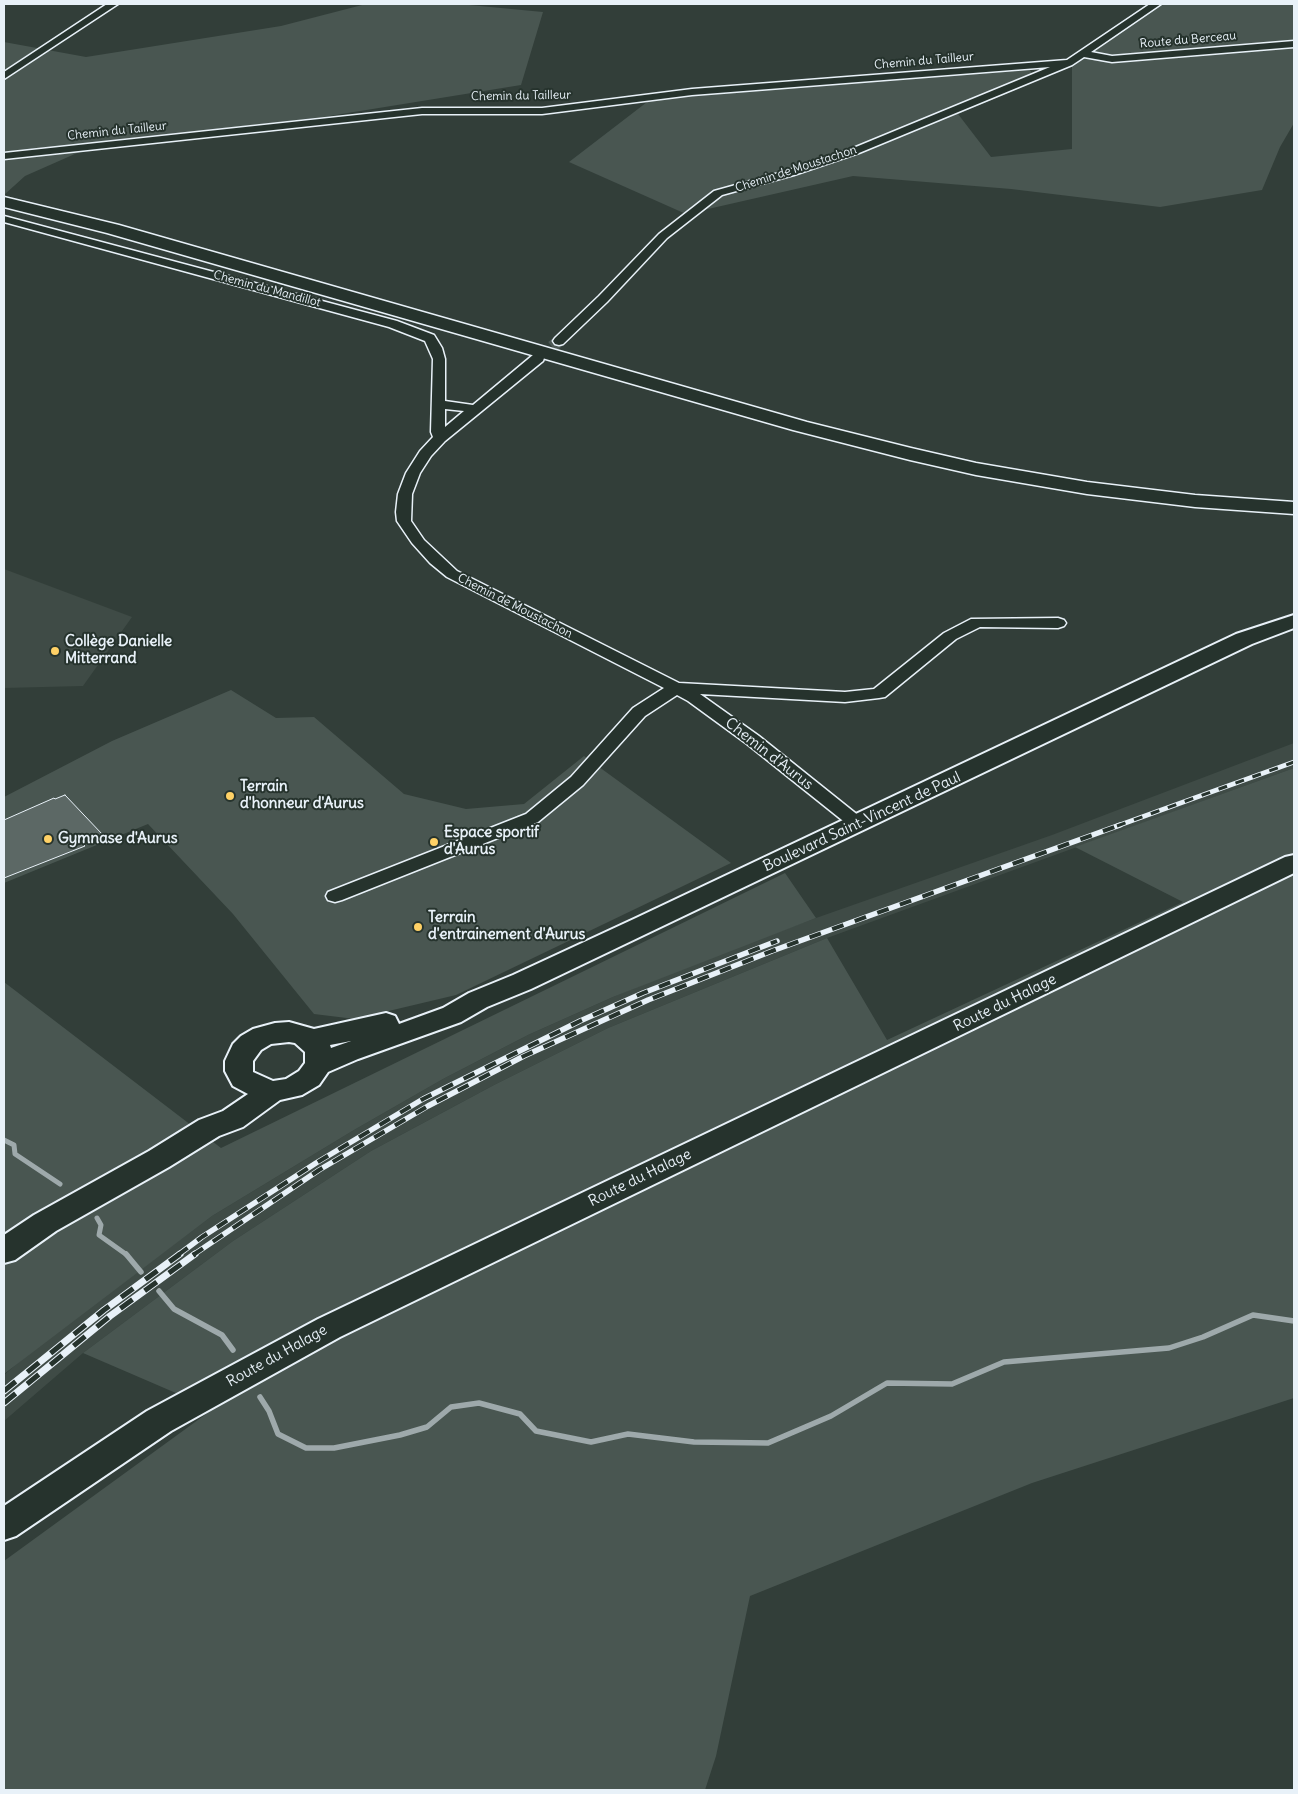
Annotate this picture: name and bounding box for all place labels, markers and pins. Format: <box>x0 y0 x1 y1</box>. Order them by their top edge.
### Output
place label: Collège Danielle Mitterrand <box>65 633 172 668</box>
marker: Collège Danielle Mitterrand <box>49 645 61 657</box>
place label: Terrain d'honneur d'Aurus <box>240 778 364 813</box>
marker: Terrain d'honneur d'Aurus <box>224 790 236 802</box>
place label: Espace sportif d'Aurus <box>444 824 539 859</box>
place label: Gymnase d'Aurus <box>58 830 177 848</box>
marker: Gymnase d'Aurus <box>42 833 54 845</box>
marker: Espace sportif d'Aurus <box>428 836 440 848</box>
place label: Terrain d'entrainement d'Aurus <box>428 909 585 944</box>
marker: Terrain d'entrainement d'Aurus <box>412 921 424 933</box>

